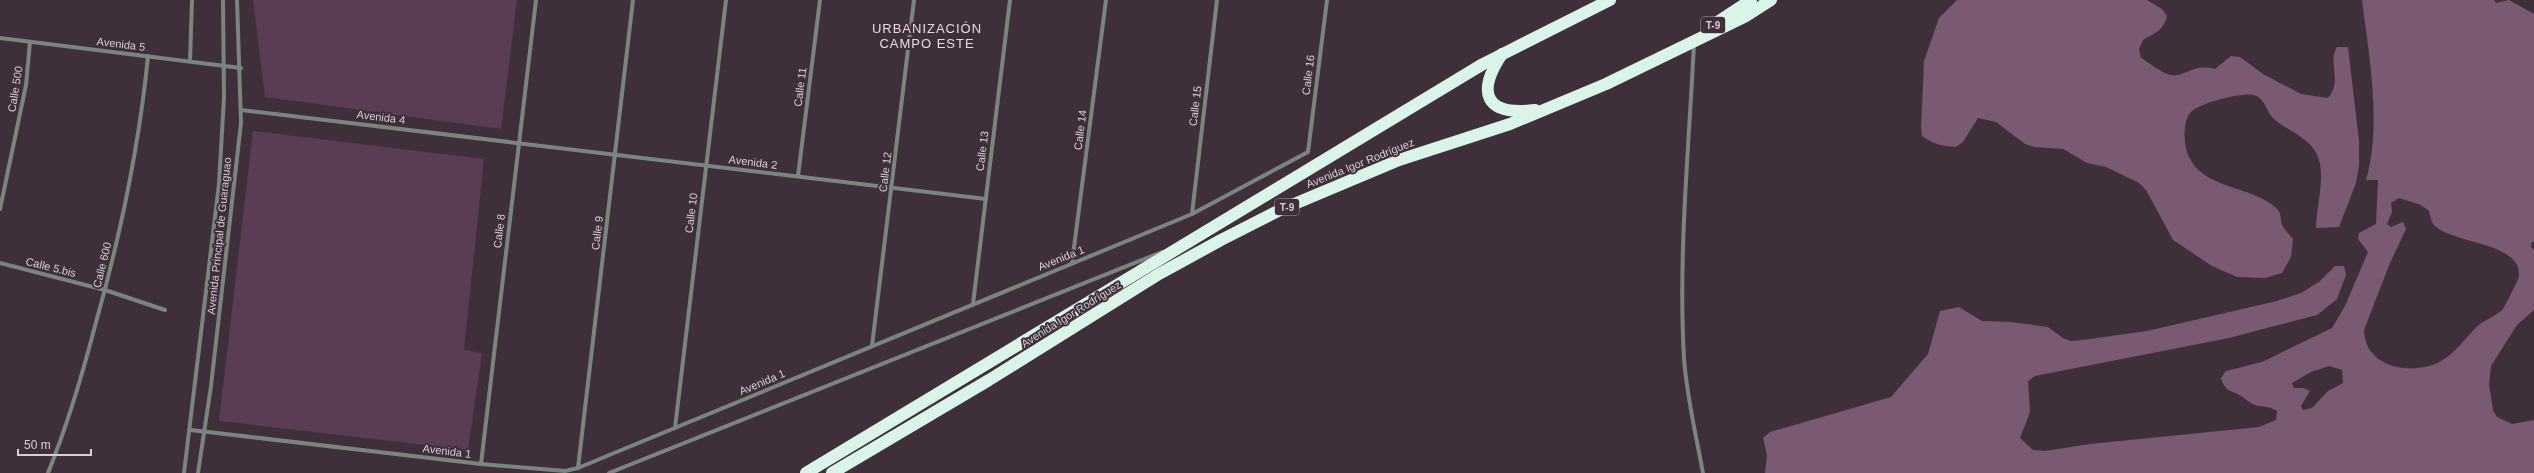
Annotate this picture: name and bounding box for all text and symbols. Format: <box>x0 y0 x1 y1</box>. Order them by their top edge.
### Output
road number: T-9 <box>1701 17 1725 33</box>
district label: URBANIZACIÓN CAMPO ESTE <box>872 21 982 51</box>
street label: Avenida 5 <box>96 35 146 53</box>
street label: Calle 16 <box>1300 54 1316 96</box>
street label: Calle 500 <box>5 65 25 113</box>
street label: Calle 11 <box>792 67 808 107</box>
street label: Calle 15 <box>1187 85 1203 127</box>
street label: Avenida 4 <box>356 108 406 126</box>
street label: Calle 14 <box>1072 109 1088 151</box>
street label: Calle 13 <box>974 130 990 172</box>
street label: Avenida Igor Rodríguez <box>1304 136 1416 190</box>
street label: Calle 12 <box>877 151 893 193</box>
street label: Avenida 2 <box>728 153 778 171</box>
street label: Avenida Principal de Guaraguao <box>205 157 233 315</box>
street label: Calle 10 <box>683 192 699 234</box>
road number: T-9 <box>1275 199 1299 215</box>
street label: Calle 8 <box>491 213 507 249</box>
street label: Calle 9 <box>589 215 605 251</box>
street label: Calle 600 <box>91 241 113 289</box>
street label: Avenida 1 <box>1036 243 1086 273</box>
street label: Calle 5.bis <box>25 255 78 279</box>
street label: Avenida Igor Rodríguez <box>1019 278 1123 350</box>
street label: Avenida 1 <box>737 367 787 397</box>
scale bar <box>18 431 91 457</box>
text: 50 m <box>24 438 51 452</box>
street label: Avenida 1 <box>422 442 472 460</box>

